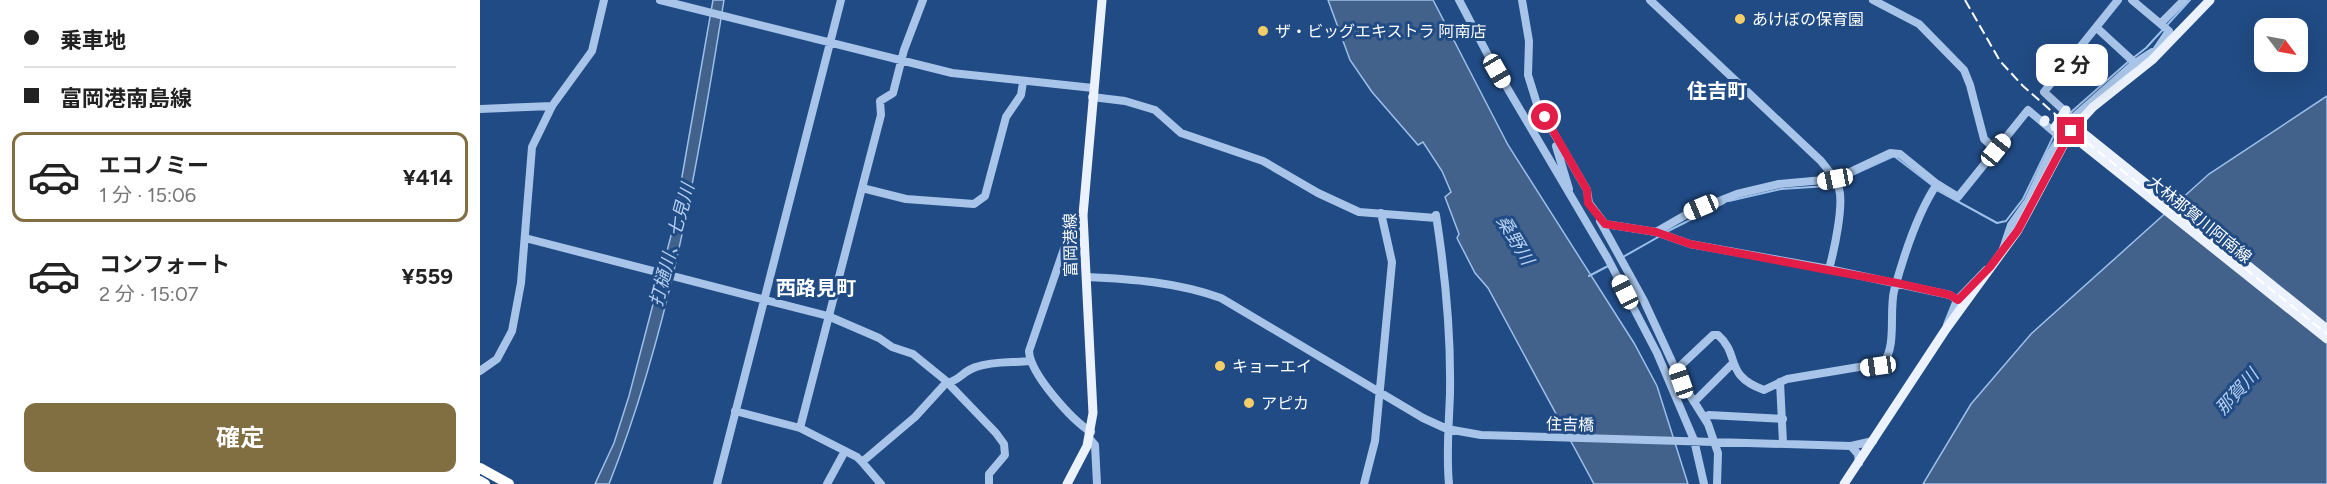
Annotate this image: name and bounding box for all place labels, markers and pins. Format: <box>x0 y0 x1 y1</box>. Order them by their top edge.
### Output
place label: あけぼの保育園 <box>1752 10 1864 29</box>
marker: あけぼの保育園 <box>1733 12 1747 26</box>
place label: ザ・ビッグエキストラ 阿南店 <box>1275 22 1486 41</box>
marker: ザ・ビッグエキストラ 阿南店 <box>1256 24 1270 38</box>
place label: キョーエイ <box>1232 357 1312 376</box>
marker: キョーエイ <box>1213 359 1227 373</box>
place label: アピカ <box>1261 394 1309 413</box>
marker: アピカ <box>1242 396 1256 410</box>

